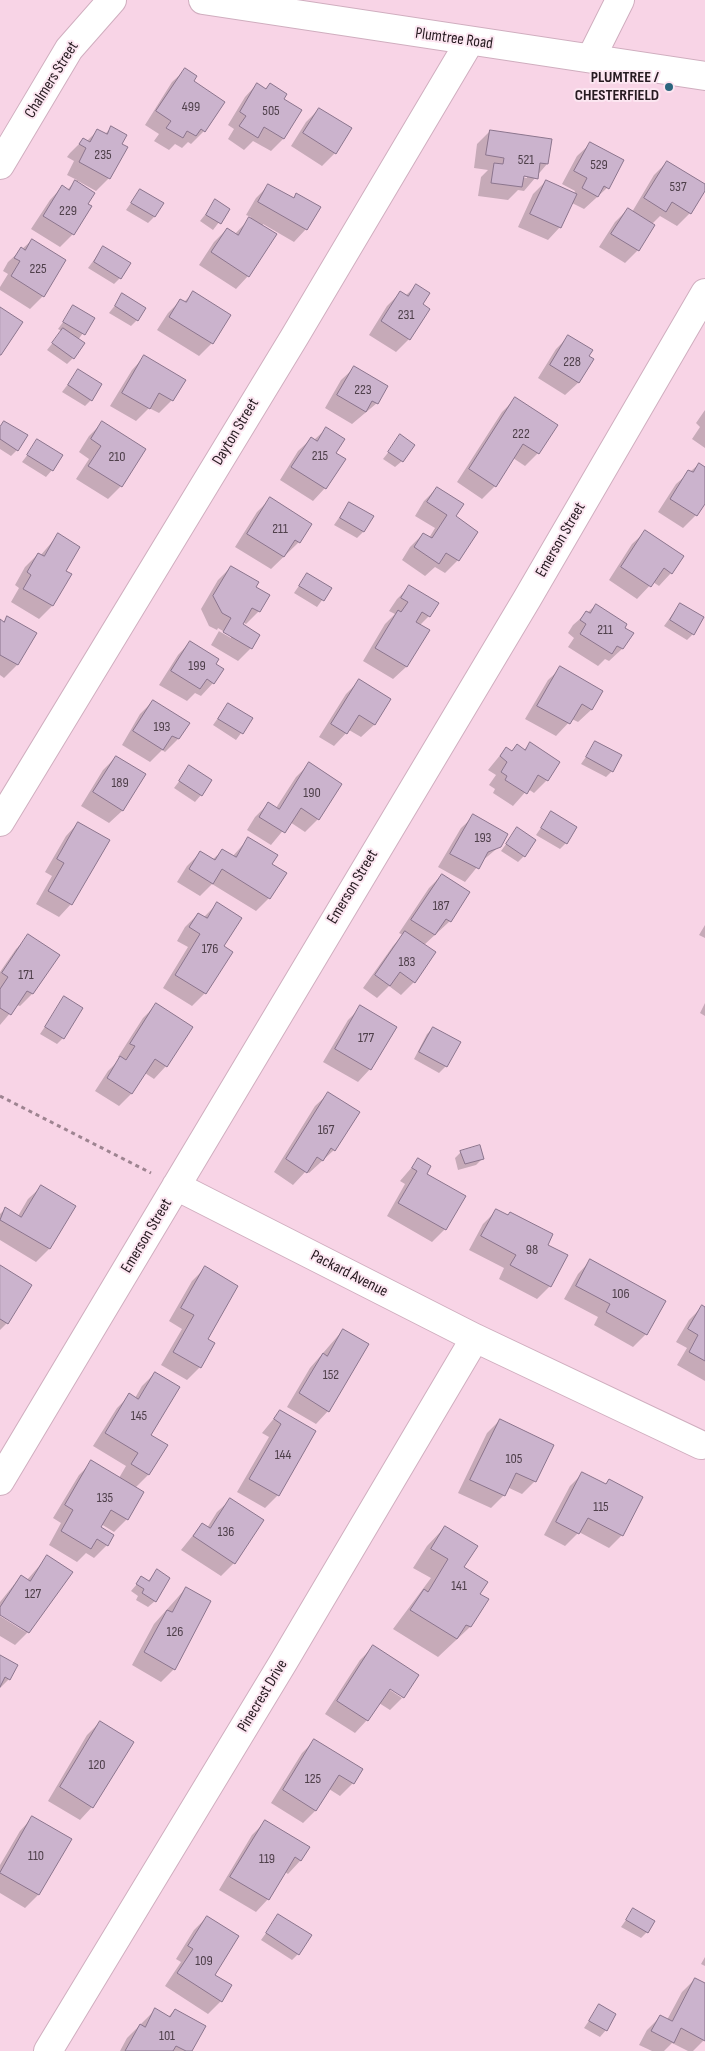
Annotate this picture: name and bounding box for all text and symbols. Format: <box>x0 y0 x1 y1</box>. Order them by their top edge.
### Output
street label: Plumtree Road <box>414 24 494 54</box>
street label: Chalmers Street <box>21 38 83 122</box>
place label: PLUMTREE / CHESTERFIELD <box>575 68 659 106</box>
marker: PLUMTREE / CHESTERFIELD <box>663 81 675 93</box>
house number: 499 <box>182 99 200 115</box>
house number: 505 <box>262 103 280 119</box>
house number: 235 <box>94 147 112 163</box>
house number: 521 <box>518 152 534 168</box>
house number: 529 <box>590 157 608 173</box>
house number: 537 <box>669 179 687 195</box>
house number: 229 <box>59 203 77 219</box>
house number: 225 <box>29 261 47 277</box>
house number: 231 <box>398 307 414 323</box>
house number: 228 <box>563 354 581 370</box>
house number: 223 <box>354 382 372 398</box>
street label: Dayton Street <box>209 395 263 469</box>
house number: 222 <box>512 426 530 442</box>
house number: 215 <box>312 448 328 464</box>
house number: 210 <box>109 449 125 465</box>
street label: Emerson Street <box>532 499 590 581</box>
house number: 211 <box>272 521 288 537</box>
house number: 211 <box>597 622 613 638</box>
house number: 199 <box>188 658 206 674</box>
house number: 193 <box>154 719 170 735</box>
house number: 189 <box>111 775 129 791</box>
house number: 190 <box>303 785 321 801</box>
house number: 193 <box>475 830 491 846</box>
street label: Emerson Street <box>323 846 383 928</box>
house number: 187 <box>433 898 449 914</box>
house number: 176 <box>202 941 218 957</box>
house number: 183 <box>399 954 415 970</box>
house number: 171 <box>18 967 34 983</box>
house number: 177 <box>358 1030 374 1046</box>
house number: 167 <box>318 1122 334 1138</box>
street label: Emerson Street <box>117 1195 177 1277</box>
house number: 98 <box>526 1242 538 1258</box>
street label: Packard Avenue <box>307 1246 391 1302</box>
house number: 106 <box>612 1286 630 1302</box>
house number: 152 <box>323 1367 339 1383</box>
house number: 145 <box>131 1408 147 1424</box>
house number: 144 <box>275 1447 291 1463</box>
house number: 105 <box>506 1451 522 1467</box>
house number: 135 <box>97 1490 113 1506</box>
house number: 115 <box>593 1499 609 1515</box>
house number: 136 <box>218 1524 234 1540</box>
house number: 141 <box>451 1578 467 1594</box>
house number: 127 <box>25 1586 41 1602</box>
house number: 126 <box>167 1624 183 1640</box>
street label: Pinecrest Drive <box>234 1656 292 1736</box>
house number: 120 <box>88 1757 106 1773</box>
house number: 125 <box>305 1771 321 1787</box>
house number: 110 <box>28 1848 44 1864</box>
house number: 119 <box>259 1851 275 1867</box>
house number: 109 <box>195 1953 213 1969</box>
house number: 101 <box>159 2028 175 2044</box>

